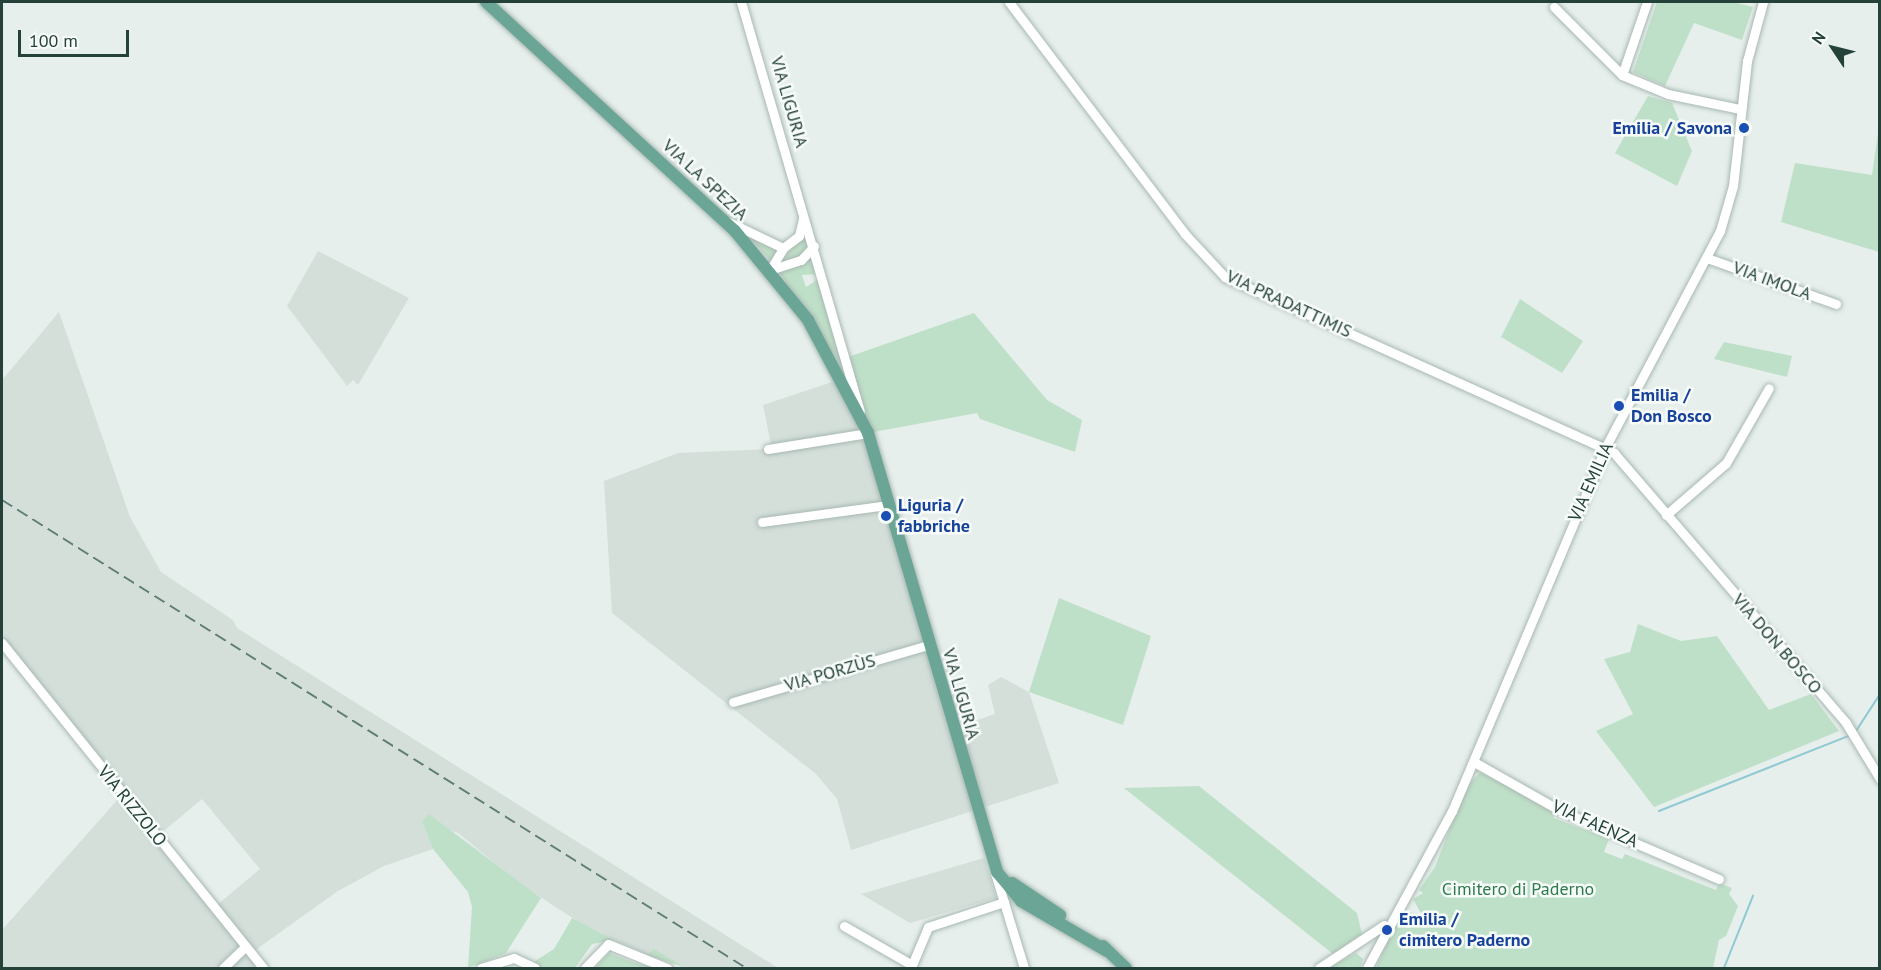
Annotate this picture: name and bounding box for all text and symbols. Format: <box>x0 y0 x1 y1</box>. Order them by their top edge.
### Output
scale bar <box>21 18 132 56</box>
north arrow <box>1803 18 1863 78</box>
text: N <box>1807 28 1829 48</box>
text: 100 m <box>29 29 78 52</box>
street label: VIA LIGURIA <box>766 54 812 150</box>
place label: Emilia / Savona <box>1612 117 1732 139</box>
marker: Emilia / Savona <box>1737 121 1751 135</box>
street label: VIA LA SPEZIA <box>657 134 753 226</box>
street label: VIA IMOLA <box>1730 257 1814 305</box>
street label: VIA PRADATTIMIS <box>1222 265 1356 343</box>
place label: Emilia / Don Bosco <box>1631 385 1712 428</box>
marker: Emilia / Don Bosco <box>1612 399 1626 413</box>
street label: VIA EMILIA <box>1564 439 1618 525</box>
place label: Liguria / fabbriche <box>898 495 970 538</box>
marker: Liguria / fabbriche <box>879 509 893 523</box>
street label: VIA DON BOSCO <box>1727 589 1827 699</box>
street label: VIA LIGURIA <box>938 646 984 742</box>
street label: VIA PORZÙS <box>782 650 878 696</box>
street label: VIA RIZZOLO <box>93 761 171 851</box>
street label: VIA FAENZA <box>1548 795 1642 853</box>
park label: Cimitero di Paderno <box>1442 878 1594 900</box>
place label: Emilia / cimitero Paderno <box>1399 909 1530 952</box>
marker: Emilia / cimitero Paderno <box>1380 923 1394 937</box>

